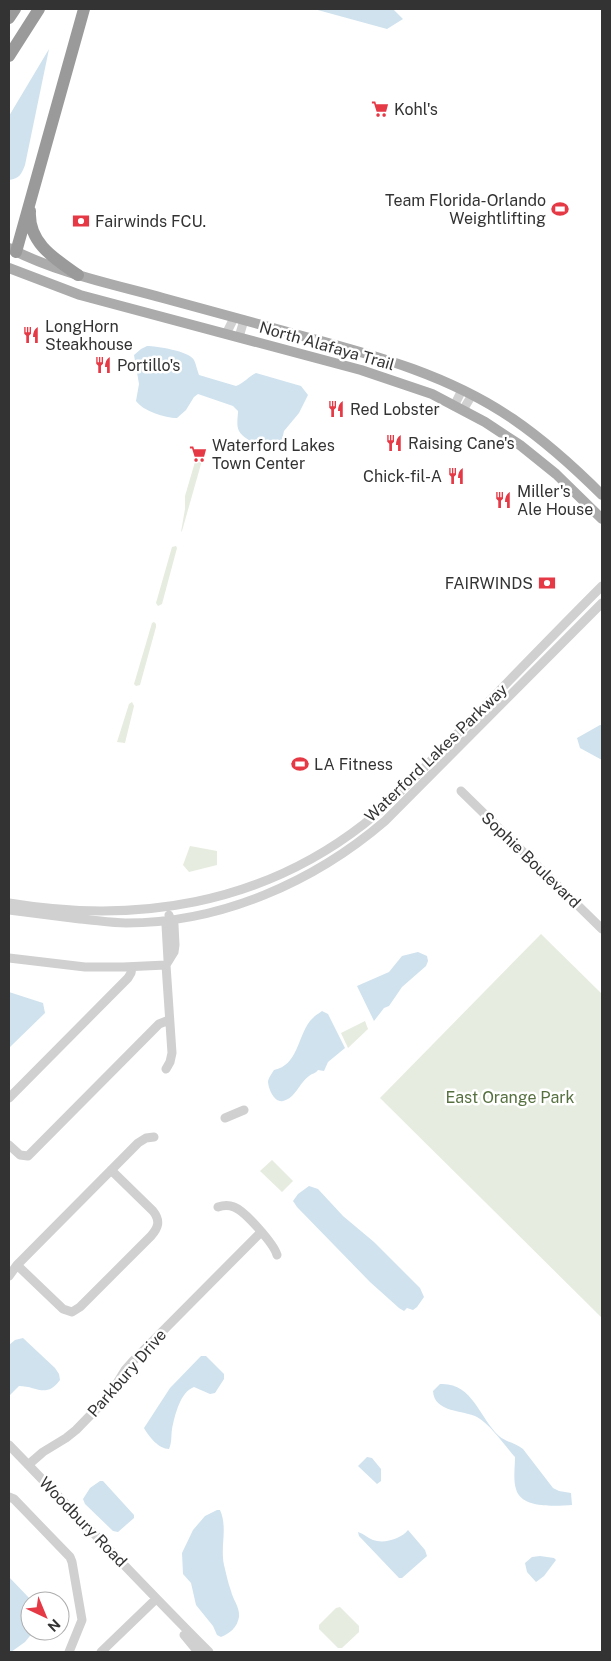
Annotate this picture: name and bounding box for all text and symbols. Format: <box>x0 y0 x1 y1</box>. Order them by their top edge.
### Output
supermarket icon: Kohl's <box>370 99 390 119</box>
place label: Kohl's <box>394 100 438 119</box>
place label: Team Florida-Orlando Weightlifting <box>385 191 546 228</box>
sports icon: Team Florida-Orlando Weightlifting <box>550 199 570 219</box>
bank icon: Fairwinds FCU. <box>71 211 91 231</box>
place label: Fairwinds FCU. <box>95 212 206 231</box>
place label: LongHorn Steakhouse <box>45 317 133 354</box>
street label: North Alafaya Trail <box>257 318 397 374</box>
restaurant icon: LongHorn Steakhouse <box>21 325 41 345</box>
restaurant icon: Portillo's <box>93 355 113 375</box>
place label: Portillo's <box>117 356 180 375</box>
restaurant icon: Red Lobster <box>326 399 346 419</box>
place label: Red Lobster <box>350 400 440 419</box>
restaurant icon: Raising Cane's <box>384 433 404 453</box>
place label: Raising Cane's <box>408 434 515 453</box>
place label: Waterford Lakes Town Center <box>212 436 335 473</box>
supermarket icon: Waterford Lakes Town Center <box>188 444 208 464</box>
restaurant icon: Chick-fil-A <box>446 466 466 486</box>
place label: Chick-fil-A <box>363 467 442 486</box>
place label: Miller's Ale House <box>517 482 593 519</box>
restaurant icon: Miller's Ale House <box>493 490 513 510</box>
bank icon: FAIRWINDS <box>537 573 557 593</box>
place label: FAIRWINDS <box>445 574 533 593</box>
street label: Waterford Lakes Parkway <box>361 680 511 826</box>
sports icon: LA Fitness <box>290 754 310 774</box>
place label: LA Fitness <box>314 755 393 774</box>
street label: Sophie Boulevard <box>478 808 584 912</box>
park label: East Orange Park <box>446 1088 574 1107</box>
street label: Parkbury Drive <box>84 1325 170 1421</box>
street label: Woodbury Road <box>35 1473 131 1571</box>
north arrow <box>20 1591 70 1641</box>
text: N <box>45 1616 64 1635</box>

